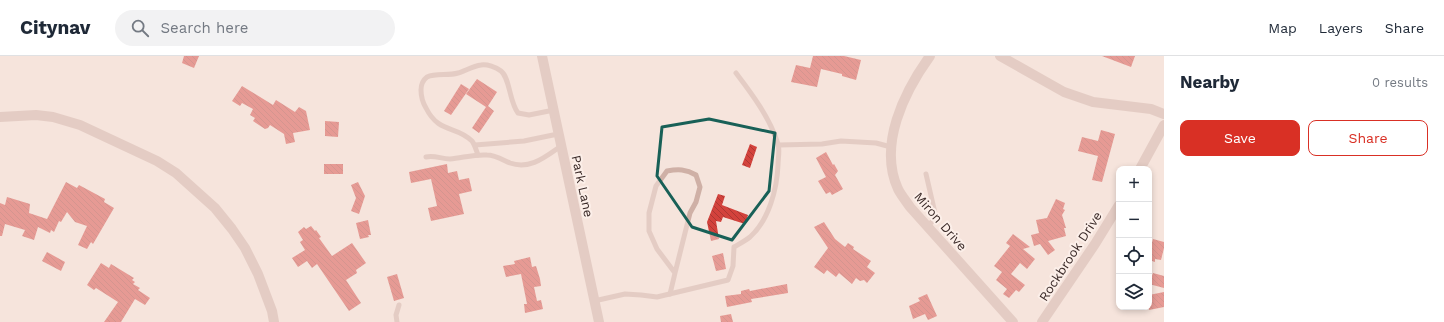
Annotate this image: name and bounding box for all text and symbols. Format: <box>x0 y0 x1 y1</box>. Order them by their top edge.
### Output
search box <box>115 10 395 46</box>
text: Citynav <box>20 16 91 39</box>
icon: search <box>129 17 151 39</box>
text: Search here <box>161 19 248 37</box>
text: Map <box>1268 20 1297 36</box>
text: Layers <box>1319 20 1363 36</box>
text: Share <box>1385 20 1424 36</box>
text: Nearby <box>1180 72 1239 92</box>
text: 0 results <box>1372 75 1428 90</box>
button: Save <box>1180 120 1300 156</box>
button: Share <box>1308 120 1428 156</box>
street label: Park Lane <box>569 154 596 218</box>
map controls <box>1116 166 1152 310</box>
button: + <box>1116 166 1152 202</box>
street label: Miron Drive <box>911 189 970 254</box>
button: − <box>1116 202 1152 238</box>
street label: Rockbrook Drive <box>1036 209 1105 304</box>
button: locate <box>1116 238 1152 274</box>
button: layers <box>1116 274 1152 310</box>

